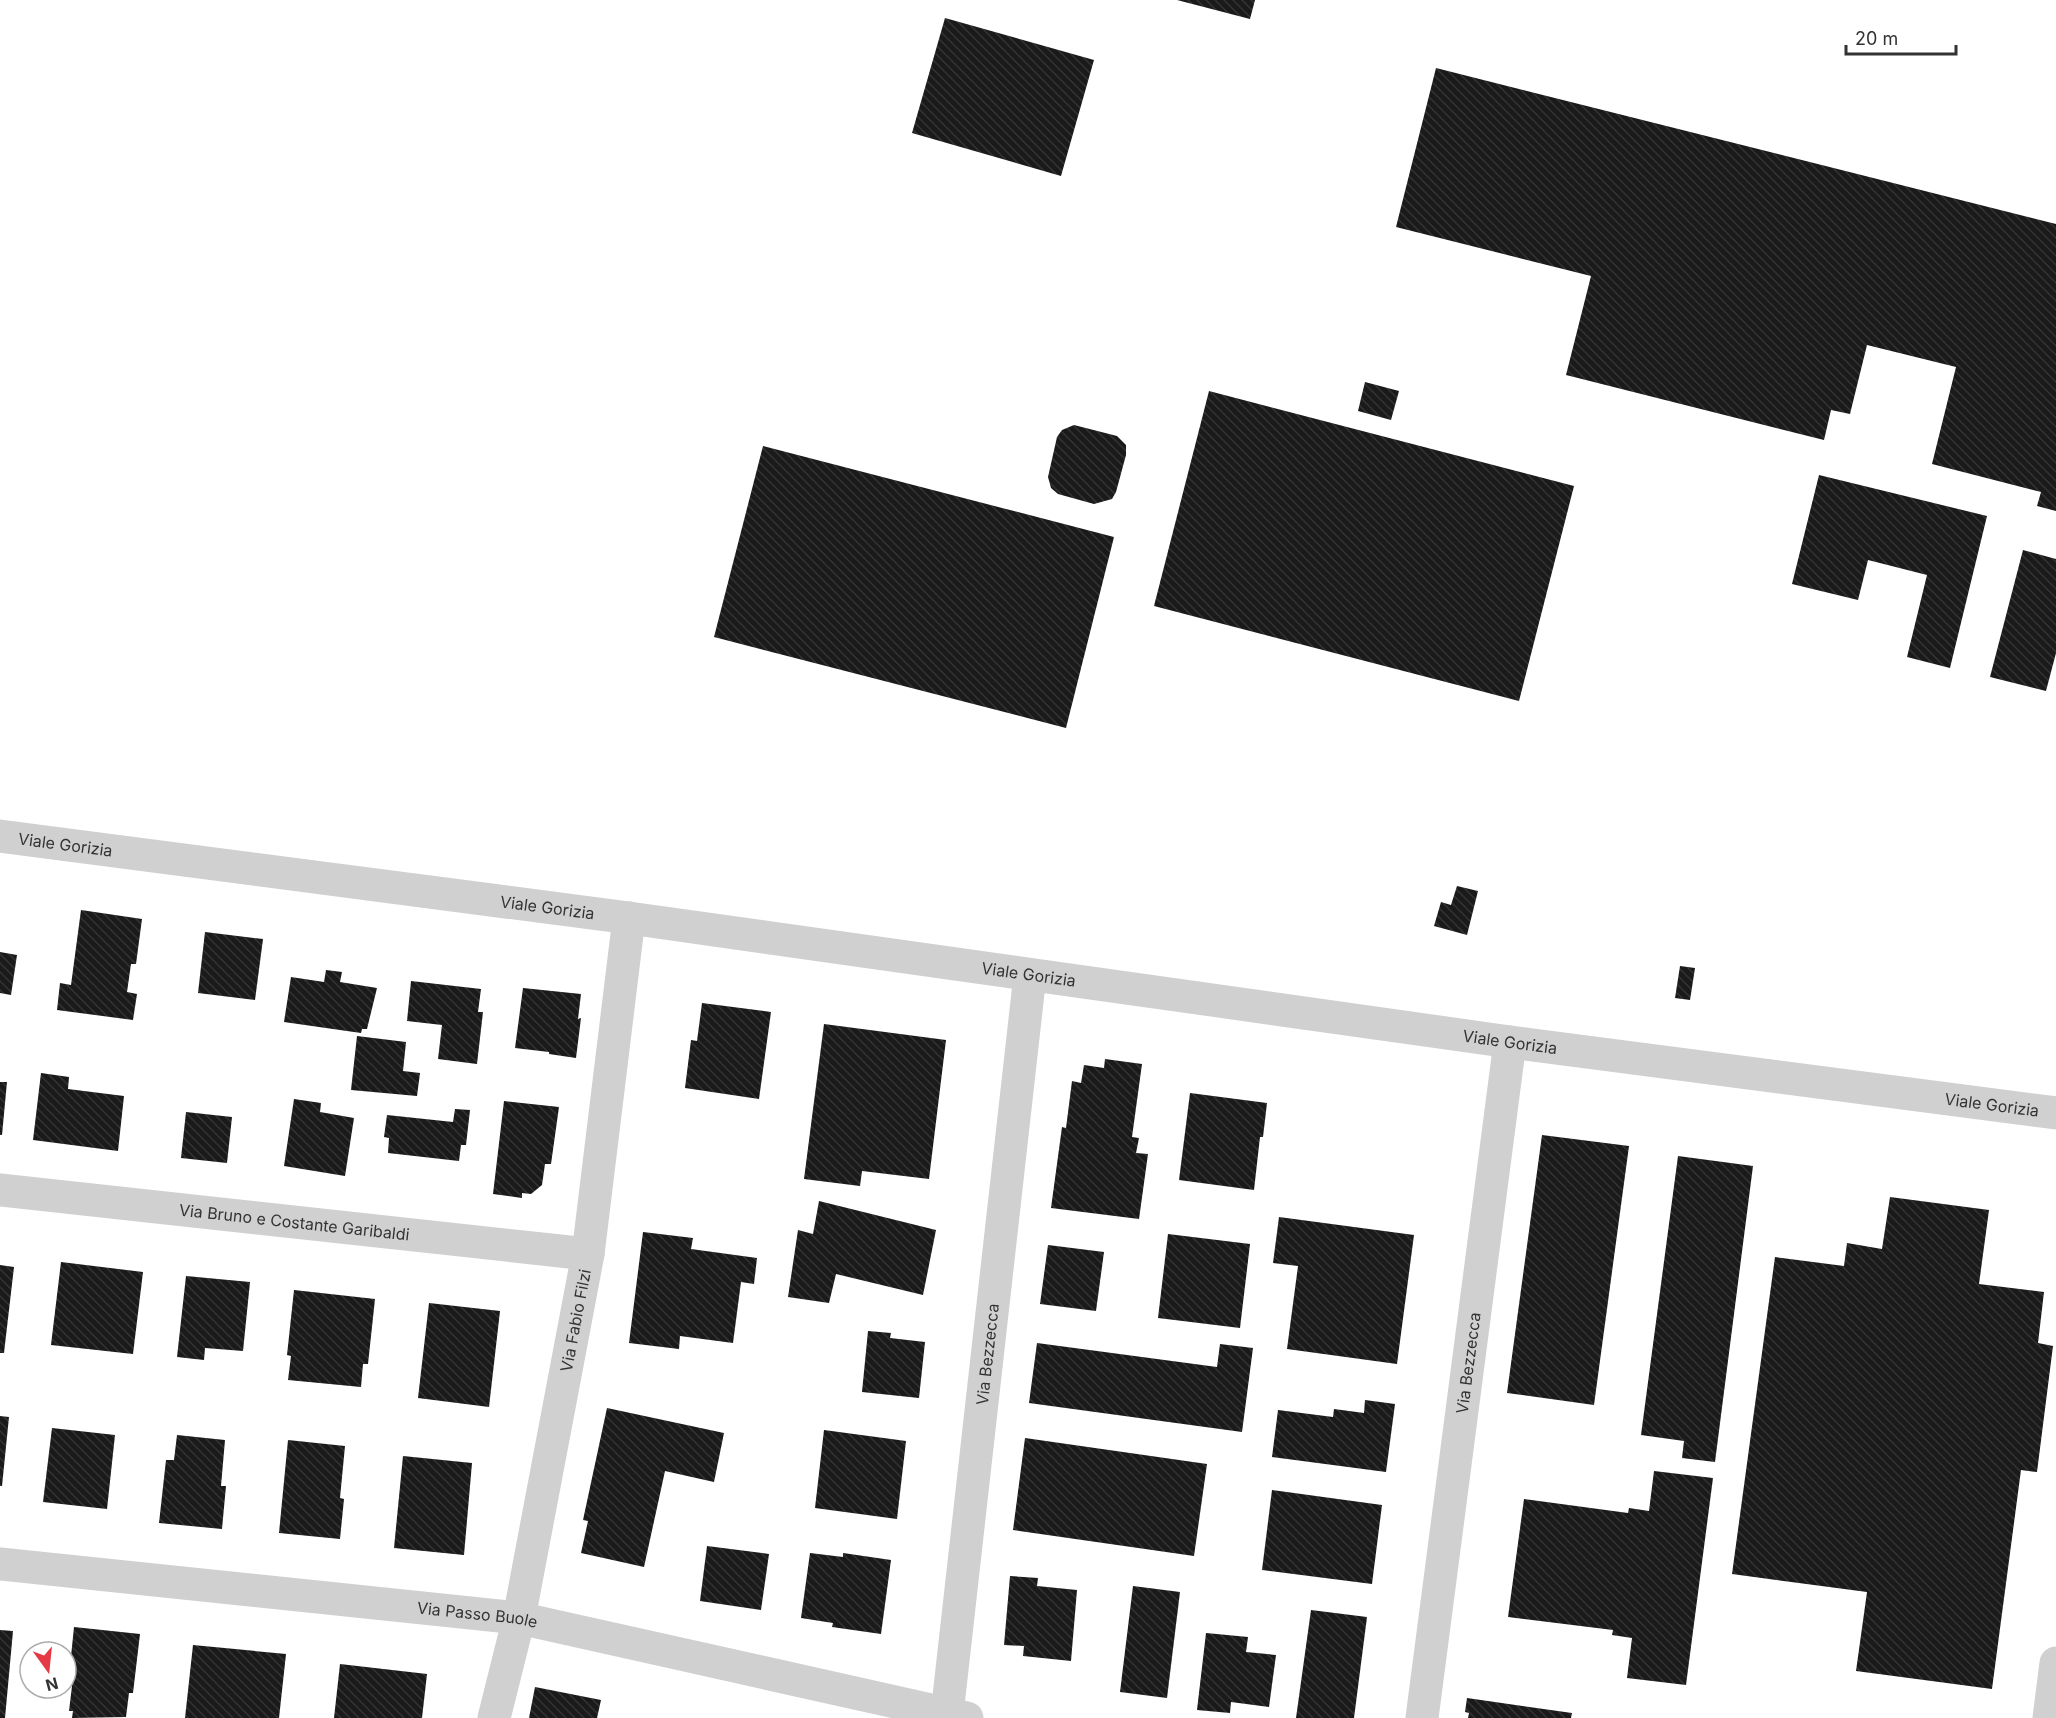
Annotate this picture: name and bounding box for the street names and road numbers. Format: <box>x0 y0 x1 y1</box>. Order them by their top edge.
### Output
street label: Viale Gorizia <box>17 828 114 861</box>
street label: Viale Gorizia <box>499 891 596 923</box>
street label: Viale Gorizia <box>980 958 1077 991</box>
street label: Viale Gorizia <box>1462 1025 1558 1058</box>
street label: Viale Gorizia <box>1944 1089 2040 1121</box>
street label: Via Bruno e Costante Garibaldi <box>178 1200 411 1245</box>
street label: Via Fabio Filzi <box>556 1267 595 1373</box>
street label: Via Bezzecca <box>972 1302 1003 1406</box>
street label: Via Bezzecca <box>1452 1311 1485 1415</box>
street label: Via Passo Buole <box>416 1597 540 1632</box>

